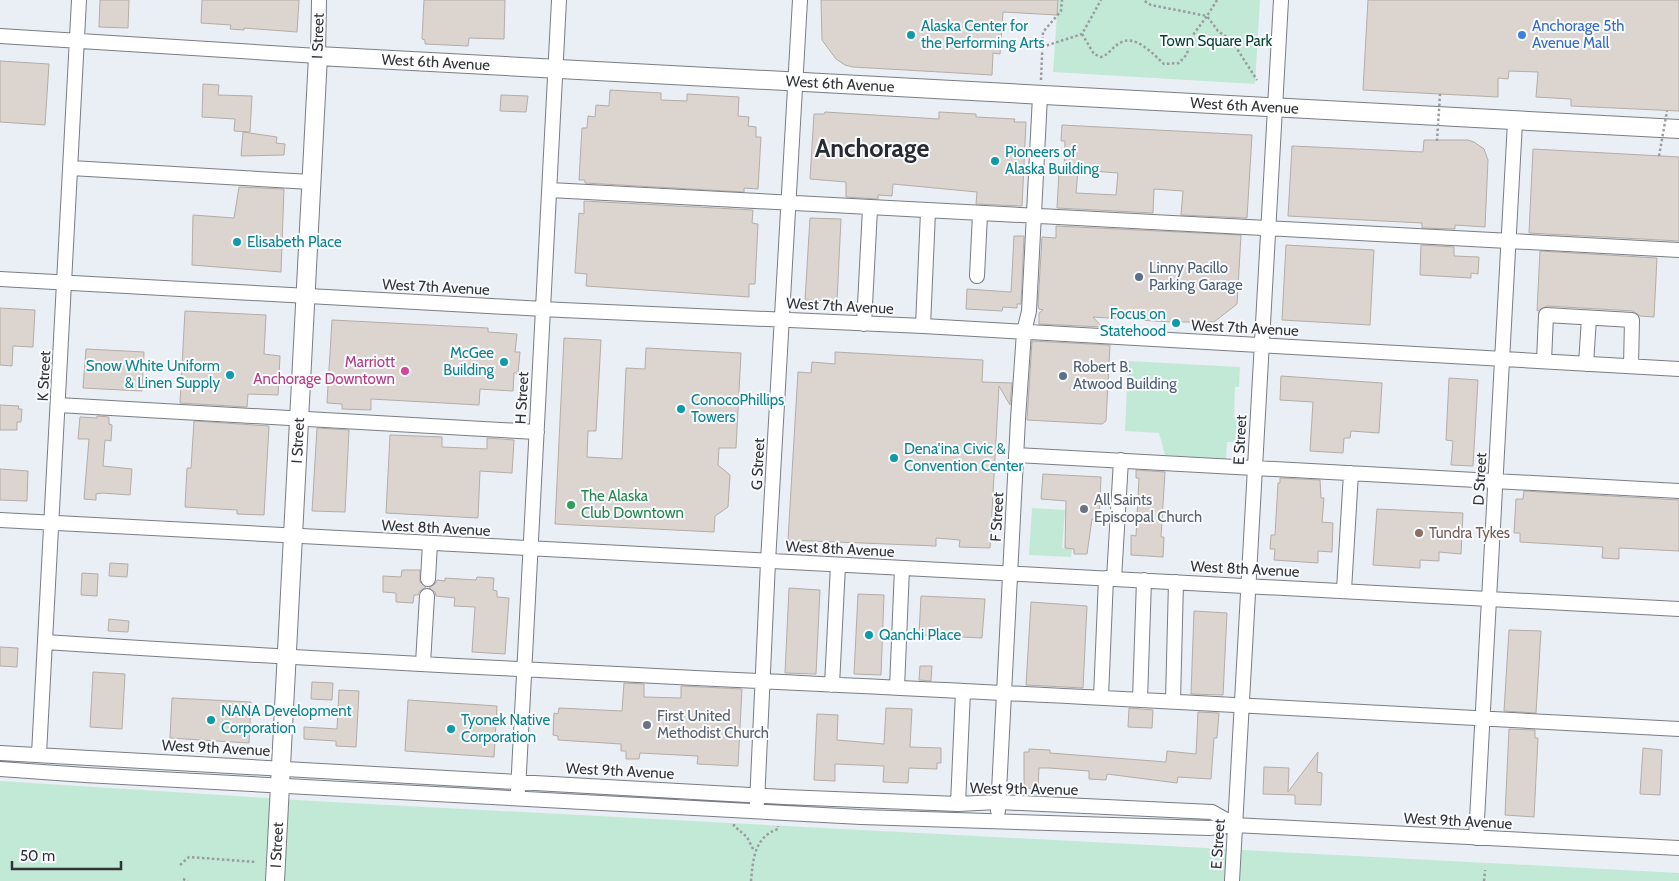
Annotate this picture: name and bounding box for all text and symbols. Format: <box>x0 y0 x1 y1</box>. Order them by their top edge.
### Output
street label: I Street <box>308 13 328 59</box>
place label: Alaska Center for the Performing Arts <box>921 17 1045 52</box>
place label: Anchorage 5th Avenue Mall <box>1532 17 1624 52</box>
marker: Alaska Center for the Performing Arts <box>905 29 917 41</box>
marker: Anchorage 5th Avenue Mall <box>1516 29 1528 41</box>
park label: Town Square Park <box>1160 32 1272 50</box>
street label: West 6th Avenue <box>381 50 491 74</box>
street label: West 6th Avenue <box>785 72 895 96</box>
street label: West 6th Avenue <box>1190 94 1300 118</box>
district label: Anchorage <box>815 133 929 163</box>
place label: Pioneers of Alaska Building <box>1005 143 1100 178</box>
marker: Pioneers of Alaska Building <box>989 155 1001 167</box>
place label: Elisabeth Place <box>247 233 342 251</box>
marker: Elisabeth Place <box>231 236 243 248</box>
place label: Linny Pacillo Parking Garage <box>1149 259 1243 294</box>
marker: Linny Pacillo Parking Garage <box>1133 271 1145 283</box>
street label: West 7th Avenue <box>382 275 491 299</box>
street label: West 7th Avenue <box>786 294 895 318</box>
place label: Focus on Statehood <box>1100 305 1166 340</box>
street label: West 7th Avenue <box>1191 316 1300 340</box>
marker: Focus on Statehood <box>1170 317 1182 329</box>
place label: McGee Building <box>443 344 495 379</box>
street label: K Street <box>34 350 54 402</box>
place label: Marriott Anchorage Downtown <box>253 353 395 388</box>
marker: McGee Building <box>498 356 510 368</box>
place label: Snow White Uniform & Linen Supply <box>86 357 220 392</box>
place label: Robert B. Atwood Building <box>1073 358 1177 393</box>
marker: Marriott Anchorage Downtown <box>399 365 411 377</box>
marker: Snow White Uniform & Linen Supply <box>224 369 236 381</box>
marker: Robert B. Atwood Building <box>1057 370 1069 382</box>
street label: H Street <box>512 371 532 425</box>
place label: ConocoPhillips Towers <box>691 391 784 426</box>
marker: ConocoPhillips Towers <box>675 403 687 415</box>
street label: E Street <box>1230 414 1250 466</box>
street label: I Street <box>288 417 308 464</box>
street label: G Street <box>748 438 768 490</box>
place label: Dena'ina Civic & Convention Center <box>904 440 1024 475</box>
marker: Dena'ina Civic & Convention Center <box>888 452 900 464</box>
street label: D Street <box>1470 452 1490 506</box>
place label: The Alaska Club Downtown <box>581 487 684 522</box>
place label: All Saints Episcopal Church <box>1094 491 1202 526</box>
street label: F Street <box>987 492 1007 542</box>
marker: The Alaska Club Downtown <box>565 499 577 511</box>
marker: All Saints Episcopal Church <box>1078 503 1090 515</box>
street label: West 8th Avenue <box>381 516 491 540</box>
place label: Tundra Tykes <box>1429 524 1510 542</box>
marker: Tundra Tykes <box>1413 527 1425 539</box>
street label: West 8th Avenue <box>785 537 895 561</box>
street label: West 8th Avenue <box>1190 557 1300 581</box>
place label: Qanchi Place <box>879 626 961 644</box>
marker: Qanchi Place <box>863 629 875 641</box>
place label: NANA Development Corporation <box>221 702 352 737</box>
place label: First United Methodist Church <box>657 707 769 742</box>
place label: Tyonek Native Corporation <box>461 711 550 746</box>
marker: NANA Development Corporation <box>205 714 217 726</box>
marker: First United Methodist Church <box>641 719 653 731</box>
marker: Tyonek Native Corporation <box>445 723 457 735</box>
street label: West 9th Avenue <box>161 736 271 760</box>
street label: West 9th Avenue <box>565 759 675 783</box>
street label: West 9th Avenue <box>970 779 1079 799</box>
street label: West 9th Avenue <box>1403 809 1513 833</box>
street label: E Street <box>1207 818 1229 870</box>
street label: I Street <box>267 822 287 868</box>
scale bar <box>12 838 121 870</box>
text: 50 m <box>20 847 55 865</box>

